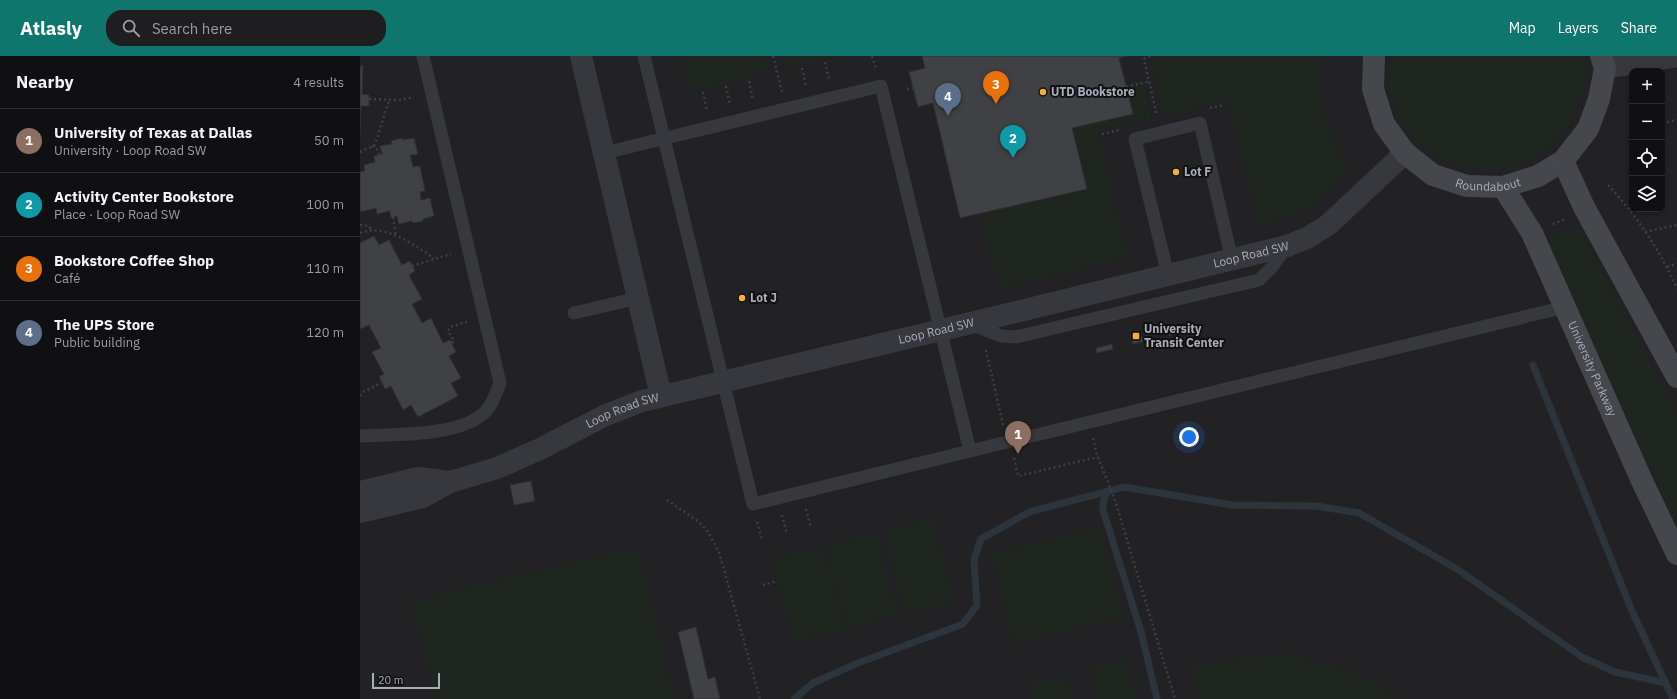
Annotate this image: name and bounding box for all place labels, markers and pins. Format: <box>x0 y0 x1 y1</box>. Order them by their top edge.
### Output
pin: 3 <box>983 71 1009 104</box>
pin: 4 <box>935 83 961 116</box>
place label: UTD Bookstore <box>1051 84 1135 99</box>
marker: UTD Bookstore <box>1038 87 1048 97</box>
pin: 2 <box>1000 125 1026 158</box>
place label: Lot F <box>1184 164 1211 179</box>
marker: Lot F <box>1171 167 1181 177</box>
place label: Lot J <box>750 290 777 305</box>
marker: Lot J <box>737 293 747 303</box>
place label: University Transit Center <box>1144 321 1224 350</box>
marker: University Transit Center <box>1131 331 1141 341</box>
pin: 1 <box>1005 421 1031 454</box>

